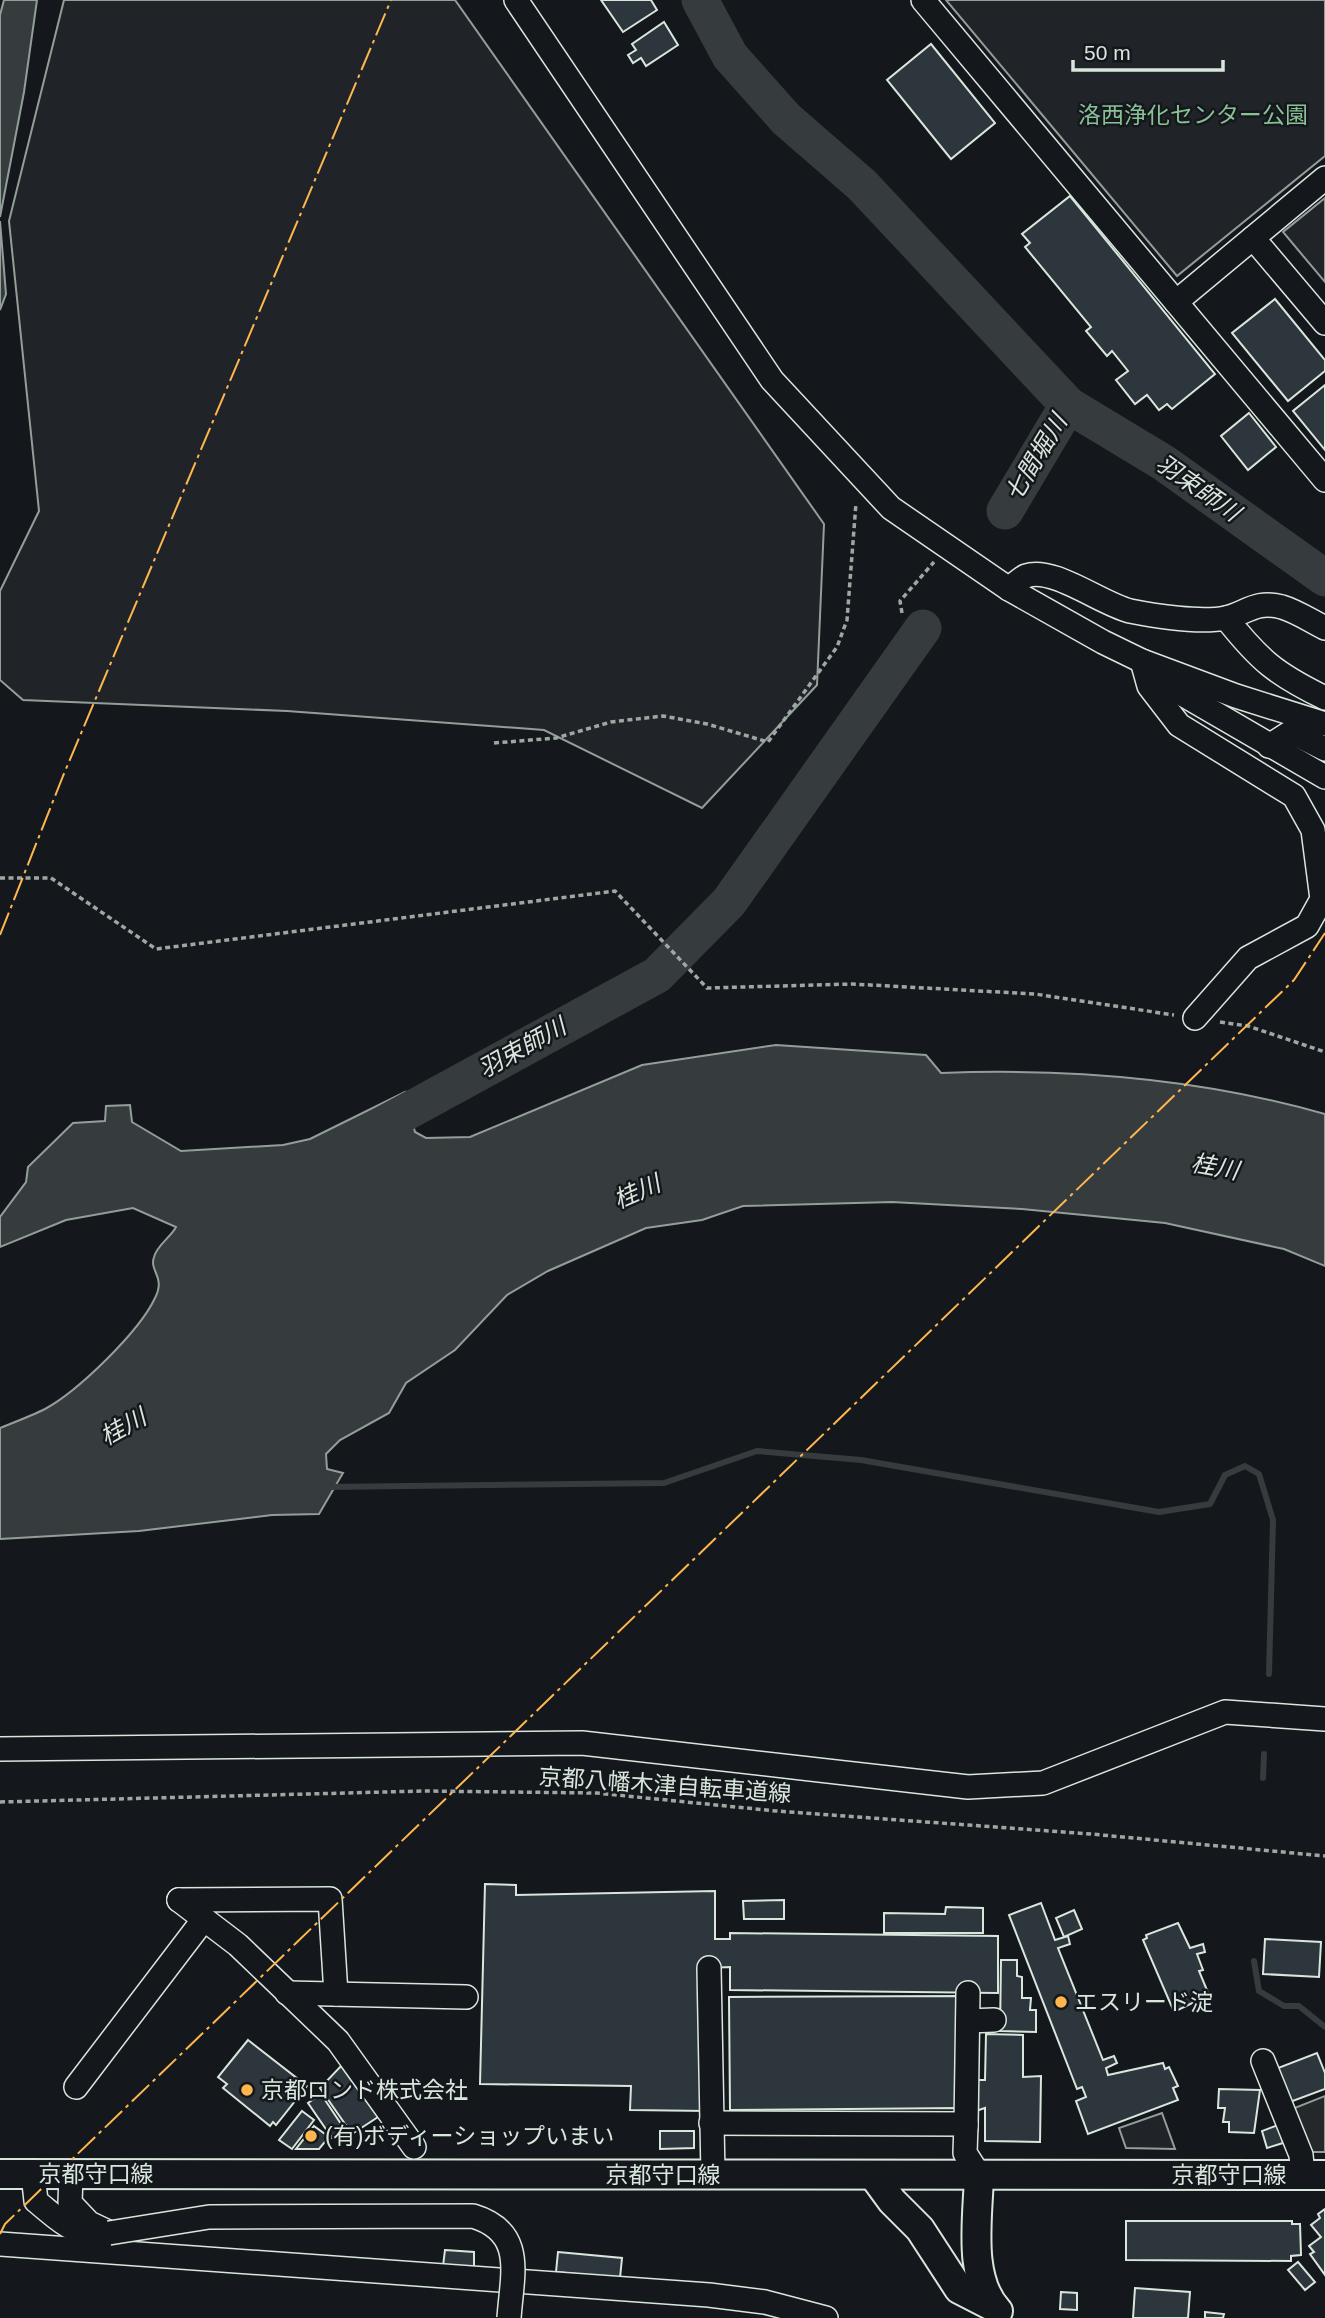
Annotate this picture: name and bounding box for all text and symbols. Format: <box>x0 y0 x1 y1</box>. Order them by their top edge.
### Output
scale bar <box>1073 28 1224 72</box>
text: 50 m <box>1084 41 1131 64</box>
park label: 洛西浄化センター公園 <box>1078 102 1308 128</box>
water label: 七間堀川 <box>999 407 1073 506</box>
water label: 羽束師川 <box>1151 449 1248 528</box>
water label: 羽束師川 <box>473 1011 573 1083</box>
water label: 桂川 <box>1189 1149 1244 1184</box>
water label: 桂川 <box>609 1168 667 1214</box>
water label: 桂川 <box>95 1402 153 1450</box>
street label: 京都八幡木津自転車道線 <box>538 1763 792 1807</box>
place label: エスリード淀 <box>1075 1989 1213 2015</box>
marker: エスリード淀 <box>1053 1994 1069 2010</box>
place label: 京都ロンド株式会社 <box>261 2077 468 2103</box>
marker: 京都ロンド株式会社 <box>239 2082 255 2098</box>
place label: (有)ボディーショップいまい <box>325 2123 614 2149</box>
marker: (有)ボディーショップいまい <box>303 2128 319 2144</box>
street label: 京都守口線 <box>39 2161 154 2187</box>
street label: 京都守口線 <box>606 2162 721 2188</box>
street label: 京都守口線 <box>1172 2162 1287 2188</box>

